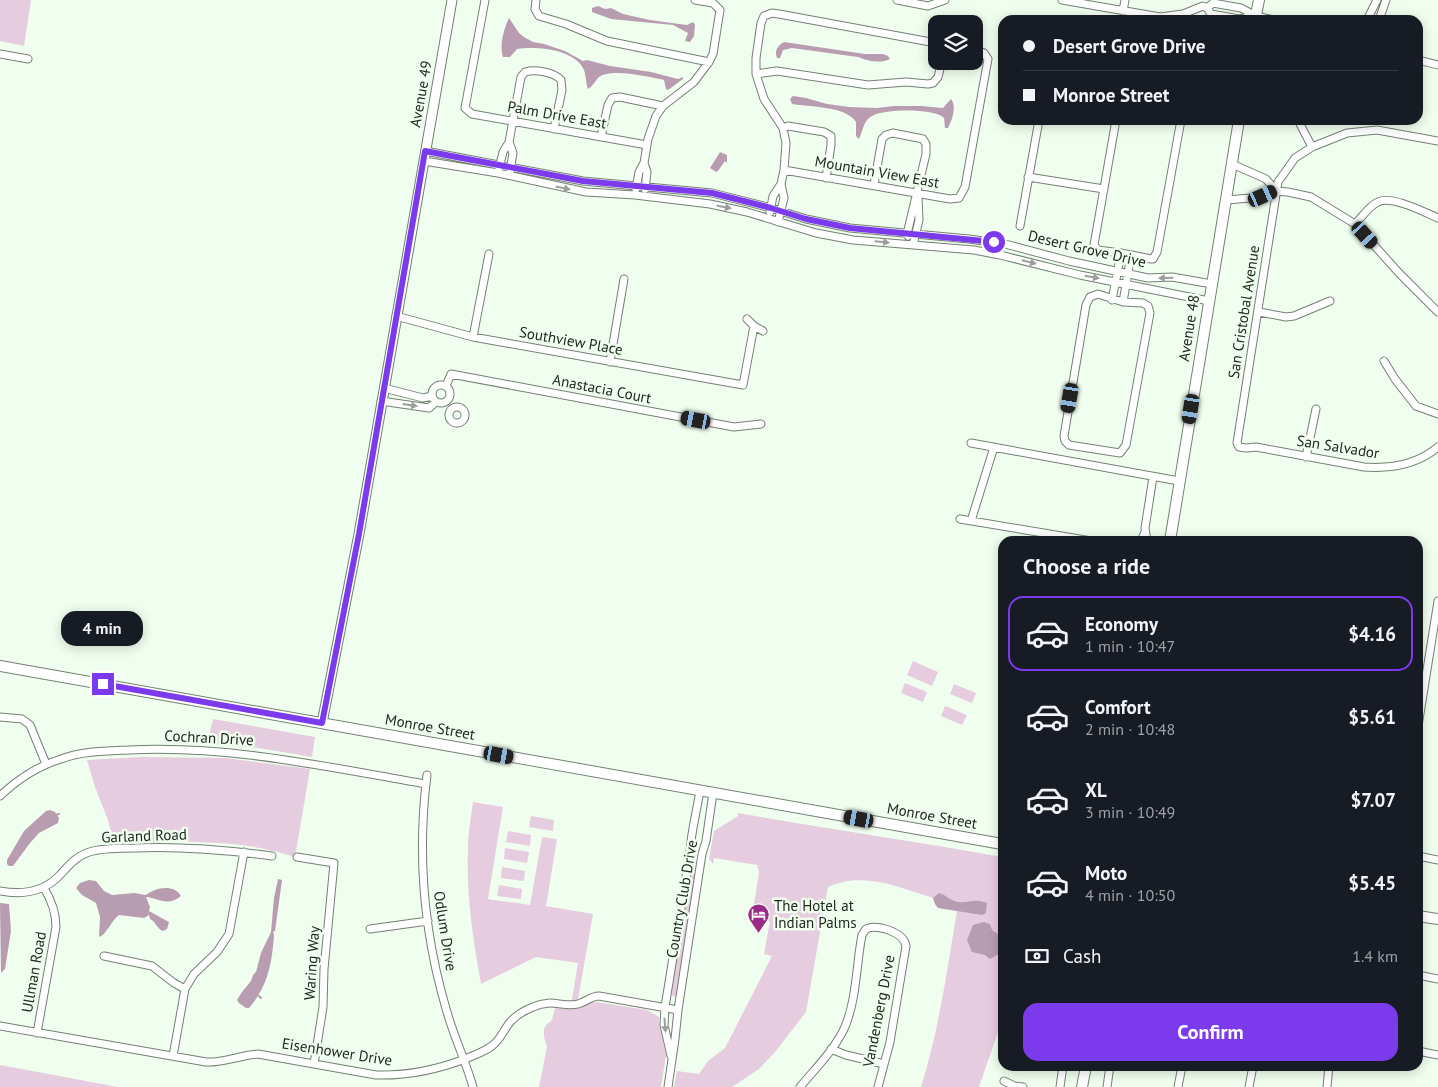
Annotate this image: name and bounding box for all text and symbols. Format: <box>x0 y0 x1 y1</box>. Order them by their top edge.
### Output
map controls <box>928 15 983 70</box>
button: layers <box>928 15 983 70</box>
text: Desert Grove Drive <box>1053 34 1205 58</box>
street label: Avenue 49 <box>405 59 436 129</box>
text: Monroe Street <box>1053 83 1169 107</box>
street label: Palm Drive East <box>506 96 608 133</box>
street label: Mountain View East <box>813 151 941 192</box>
car <box>1246 183 1279 209</box>
one-way arrow <box>555 184 571 192</box>
one-way arrow <box>717 203 732 211</box>
car <box>1349 219 1380 251</box>
street label: Desert Grove Drive <box>1026 226 1148 271</box>
route start <box>983 231 1005 253</box>
one-way arrow <box>875 239 891 247</box>
street label: San Cristobal Avenue <box>1224 244 1263 380</box>
one-way arrow <box>1021 258 1036 266</box>
one-way arrow <box>1084 273 1100 281</box>
one-way arrow <box>1158 274 1174 282</box>
street label: Avenue 48 <box>1174 293 1203 363</box>
street label: Southview Place <box>518 322 624 359</box>
street label: Anastacia Court <box>551 370 653 407</box>
car <box>1060 382 1079 414</box>
car <box>1181 393 1200 425</box>
one-way arrow <box>402 401 418 409</box>
car <box>679 410 712 430</box>
street label: San Salvador <box>1295 431 1381 462</box>
text: Choose a ride <box>1023 552 1150 580</box>
icon: car <box>1025 611 1070 656</box>
callout: 4 min <box>62 612 144 646</box>
text: Economy <box>1085 612 1158 636</box>
text: 4 min <box>82 618 122 638</box>
text: $4.16 <box>1348 622 1396 646</box>
text: 1 min · 10:47 <box>1085 636 1175 656</box>
route end <box>92 673 114 695</box>
icon: car <box>1025 694 1070 739</box>
text: Comfort <box>1085 695 1151 719</box>
text: $5.61 <box>1348 705 1396 729</box>
street label: Monroe Street <box>384 709 477 744</box>
text: 2 min · 10:48 <box>1085 719 1175 739</box>
street label: Cochran Drive <box>164 726 254 749</box>
car <box>482 745 515 765</box>
icon: car <box>1025 777 1070 822</box>
text: XL <box>1085 778 1107 802</box>
text: $7.07 <box>1350 788 1396 812</box>
street label: Monroe Street <box>886 798 979 833</box>
text: 3 min · 10:49 <box>1085 802 1175 822</box>
car <box>842 809 875 829</box>
street label: Garland Road <box>101 825 187 846</box>
street label: Country Club Drive <box>662 838 701 960</box>
icon: car <box>1025 860 1070 905</box>
text: Moto <box>1085 861 1127 885</box>
text: $5.45 <box>1348 871 1396 895</box>
text: 4 min · 10:50 <box>1085 885 1175 905</box>
street label: Odlum Drive <box>430 890 461 972</box>
place label: The Hotel at Indian Palms <box>774 896 857 932</box>
hotel icon: The Hotel at Indian Palms <box>746 903 770 934</box>
street label: Waring Way <box>299 925 324 1001</box>
street label: Ullman Road <box>17 930 50 1014</box>
icon: cash <box>1023 942 1051 970</box>
text: Cash <box>1063 944 1101 968</box>
text: 1.4 km <box>1352 946 1398 966</box>
street label: Vandenberg Drive <box>858 953 899 1070</box>
button: Confirm <box>1023 1003 1398 1061</box>
one-way arrow <box>661 1017 669 1033</box>
street label: Eisenhower Drive <box>281 1033 394 1070</box>

